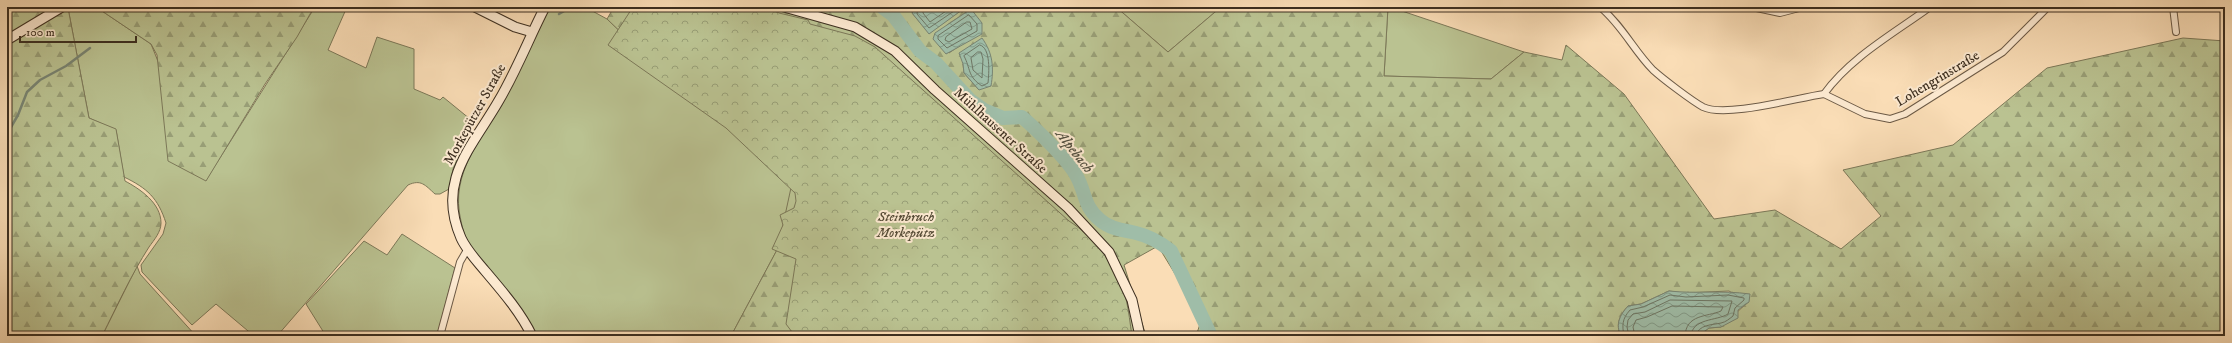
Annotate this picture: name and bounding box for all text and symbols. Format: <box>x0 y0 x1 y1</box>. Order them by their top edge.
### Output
scale bar <box>20 18 136 44</box>
text: 100 m <box>26 25 55 40</box>
street label: Lohengrinstraße <box>1892 47 1983 111</box>
street label: Morkepützer Straße <box>440 61 510 168</box>
street label: Mühlhausener Straße <box>950 84 1051 178</box>
water label: Alpebach <box>1050 124 1098 177</box>
park label: Steinbruch Morkepütz <box>876 208 935 242</box>

